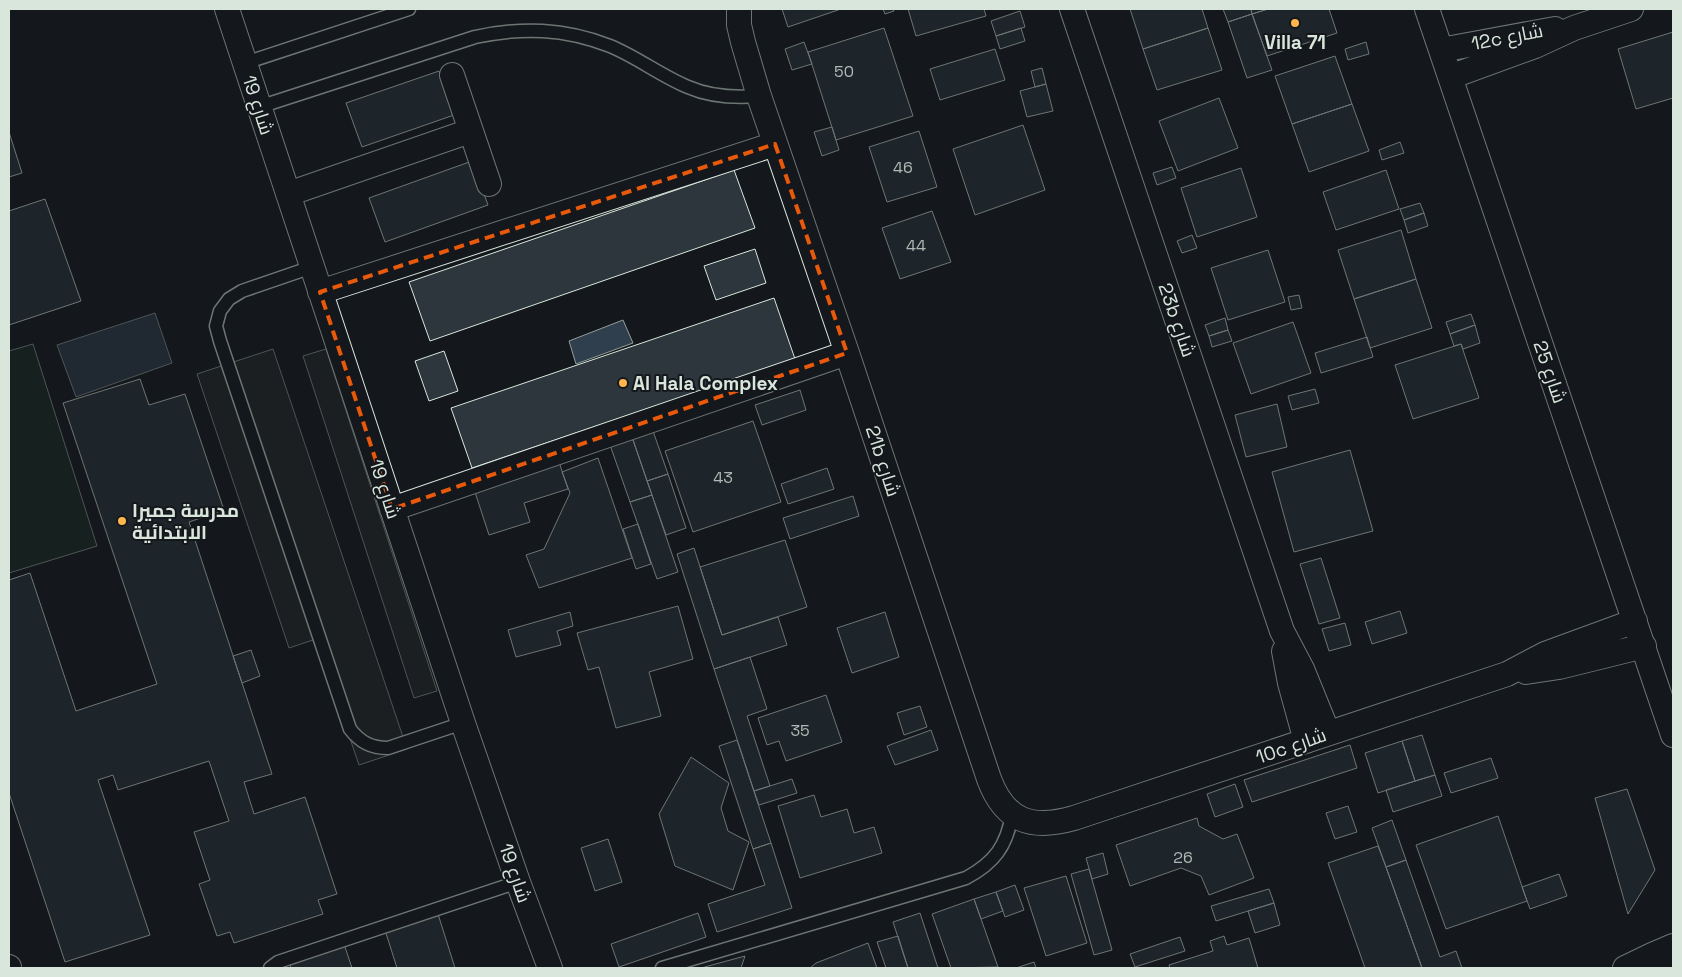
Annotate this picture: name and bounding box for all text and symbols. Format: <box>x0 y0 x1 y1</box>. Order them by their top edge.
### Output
marker: Villa 71 <box>1289 17 1301 29</box>
street label: 12c شارع <box>1469 18 1545 57</box>
place label: Villa 71 <box>1264 30 1326 55</box>
house number: 50 <box>834 61 854 82</box>
street label: شارع 19 <box>236 72 279 138</box>
house number: 46 <box>893 157 913 178</box>
house number: 44 <box>906 235 926 256</box>
street label: 23b شارع <box>1152 280 1201 361</box>
street label: شارع 25 <box>1527 337 1572 407</box>
place label: Al Hala Complex <box>633 371 778 396</box>
marker: Al Hala Complex <box>617 377 629 389</box>
street label: 21b شارع <box>859 422 906 500</box>
street label: شارع 19 <box>363 456 406 522</box>
house number: 43 <box>713 467 733 488</box>
place label: مدرسة جميرا الابتدائية <box>132 498 239 545</box>
marker: مدرسة جميرا الابتدائية <box>116 515 128 527</box>
house number: 35 <box>790 720 810 741</box>
street label: 10c شارع <box>1252 722 1330 771</box>
street label: شارع 19 <box>492 840 537 906</box>
house number: 26 <box>1173 847 1193 868</box>

